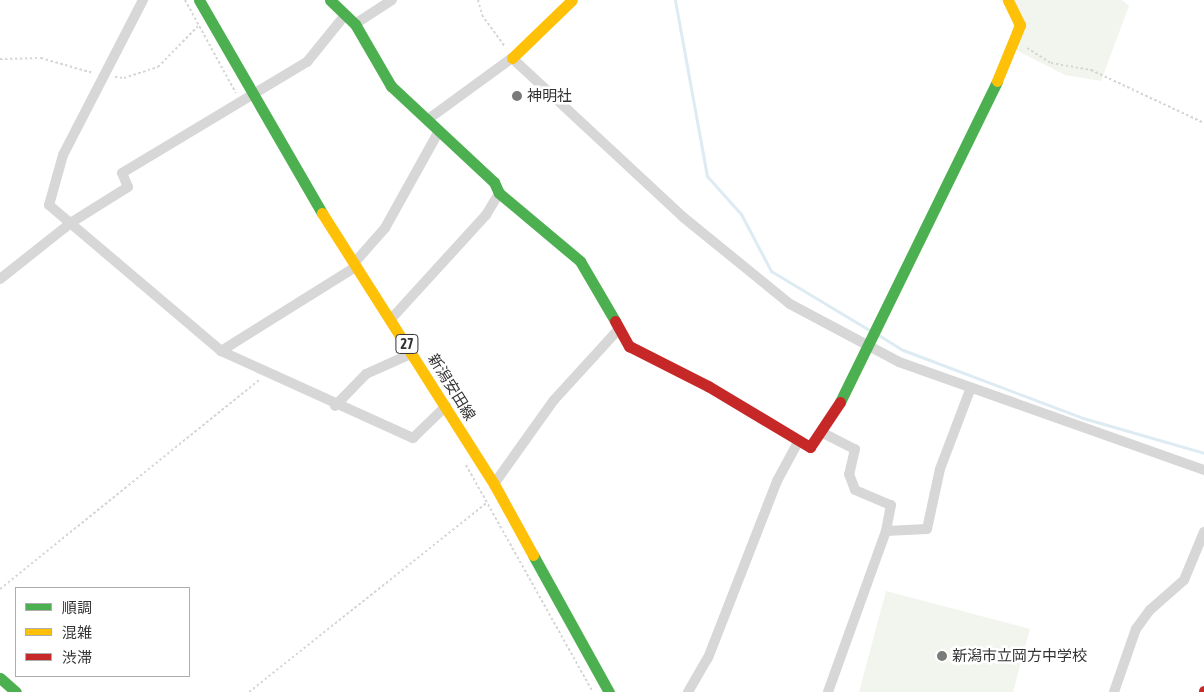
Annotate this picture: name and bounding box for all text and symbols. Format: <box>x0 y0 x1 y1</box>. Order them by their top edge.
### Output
place label: 神明社 <box>527 87 572 105</box>
marker: 神明社 <box>511 90 523 102</box>
road number: 27 <box>394 332 420 356</box>
street label: 新潟安田線 <box>424 350 480 424</box>
legend <box>15 587 190 677</box>
text: 順調 <box>62 599 92 616</box>
text: 混雑 <box>62 624 92 641</box>
place label: 新潟市立岡方中学校 <box>952 647 1087 665</box>
text: 渋滞 <box>62 649 92 666</box>
marker: 新潟市立岡方中学校 <box>936 650 948 662</box>

